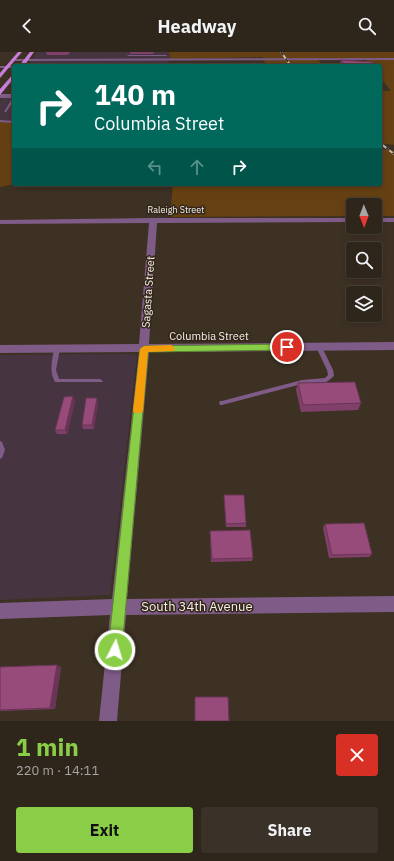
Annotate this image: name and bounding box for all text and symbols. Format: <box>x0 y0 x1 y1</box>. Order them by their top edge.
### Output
icon: back <box>16 15 38 37</box>
text: Headway <box>158 15 236 38</box>
icon: search <box>356 15 378 37</box>
text: 140 m <box>94 76 176 113</box>
icon: right <box>28 80 80 132</box>
text: Columbia Street <box>94 112 224 135</box>
icon: left <box>144 156 166 178</box>
icon: ahead <box>186 156 208 178</box>
icon: right <box>228 156 250 178</box>
north arrow <box>346 198 382 234</box>
map controls <box>346 198 382 322</box>
street label: Raleigh Street <box>148 204 204 215</box>
button: search <box>346 242 382 278</box>
street label: Sagasta Street <box>139 256 157 328</box>
button: layers <box>346 286 382 322</box>
street label: Columbia Street <box>169 329 249 343</box>
pin <box>270 330 304 364</box>
icon: arrive <box>276 336 298 358</box>
street label: South 34th Avenue <box>141 598 253 615</box>
position arrow <box>94 629 136 671</box>
text: 1 min <box>16 731 79 763</box>
button: close <box>336 734 378 776</box>
text: 220 m · 14:11 <box>16 762 99 779</box>
button: Exit <box>16 807 193 853</box>
button: Share <box>201 807 378 853</box>

